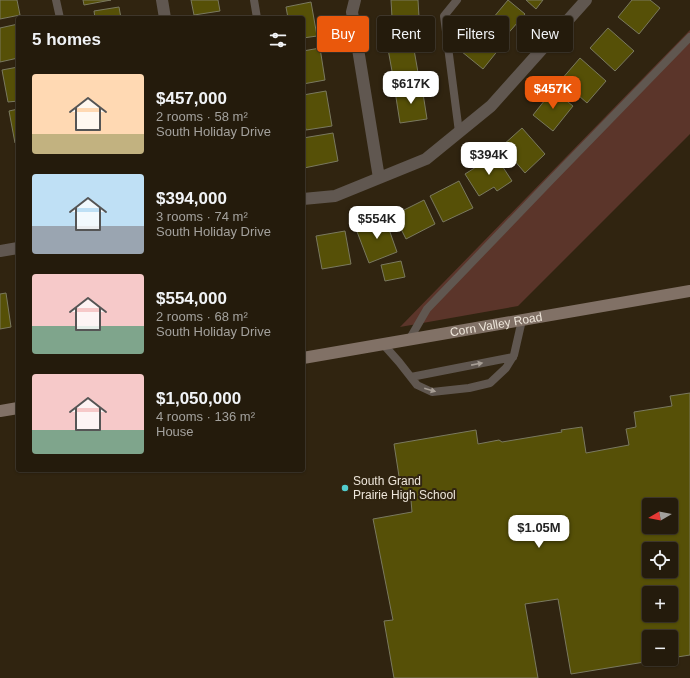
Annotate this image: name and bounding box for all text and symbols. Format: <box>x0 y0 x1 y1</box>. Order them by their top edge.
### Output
chip: Buy <box>317 16 369 52</box>
chip: Rent <box>377 16 435 52</box>
chip: Filters <box>443 16 509 52</box>
chip: New <box>517 16 573 52</box>
icon: filters <box>267 29 289 51</box>
text: 5 homes <box>32 30 101 49</box>
pin: $617K <box>383 71 439 105</box>
text: $617K <box>392 76 430 91</box>
pin: $457K <box>525 76 581 110</box>
text: $457K <box>534 81 572 96</box>
text: $457,000 <box>156 89 227 108</box>
icon: home <box>64 90 112 138</box>
text: 2 rooms · 58 m² <box>156 109 248 124</box>
text: South Holiday Drive <box>156 124 271 139</box>
pin: $394K <box>461 142 517 176</box>
text: $394K <box>470 147 508 162</box>
text: $394,000 <box>156 189 227 208</box>
icon: home <box>64 190 112 238</box>
pin: $554K <box>349 206 405 240</box>
text: 3 rooms · 74 m² <box>156 209 248 224</box>
text: $554K <box>358 211 396 226</box>
text: South Holiday Drive <box>156 224 271 239</box>
text: $554,000 <box>156 289 227 308</box>
icon: home <box>64 290 112 338</box>
text: 2 rooms · 68 m² <box>156 309 248 324</box>
street label: Corn Valley Road <box>449 310 543 339</box>
text: South Holiday Drive <box>156 324 271 339</box>
one-way arrow <box>471 361 483 367</box>
one-way arrow <box>424 387 436 393</box>
text: $1,050,000 <box>156 389 241 408</box>
icon: home <box>64 390 112 438</box>
text: 4 rooms · 136 m² <box>156 409 255 424</box>
text: House <box>156 424 194 439</box>
place label: South Grand Prairie High School <box>353 474 456 502</box>
marker: South Grand Prairie High School <box>340 483 350 493</box>
north arrow <box>642 498 678 534</box>
map controls <box>642 498 678 666</box>
pin: $1.05M <box>506 515 572 549</box>
text: $1.05M <box>517 520 561 535</box>
button: locate <box>642 542 678 578</box>
button: + <box>642 586 678 622</box>
button: − <box>642 630 678 666</box>

